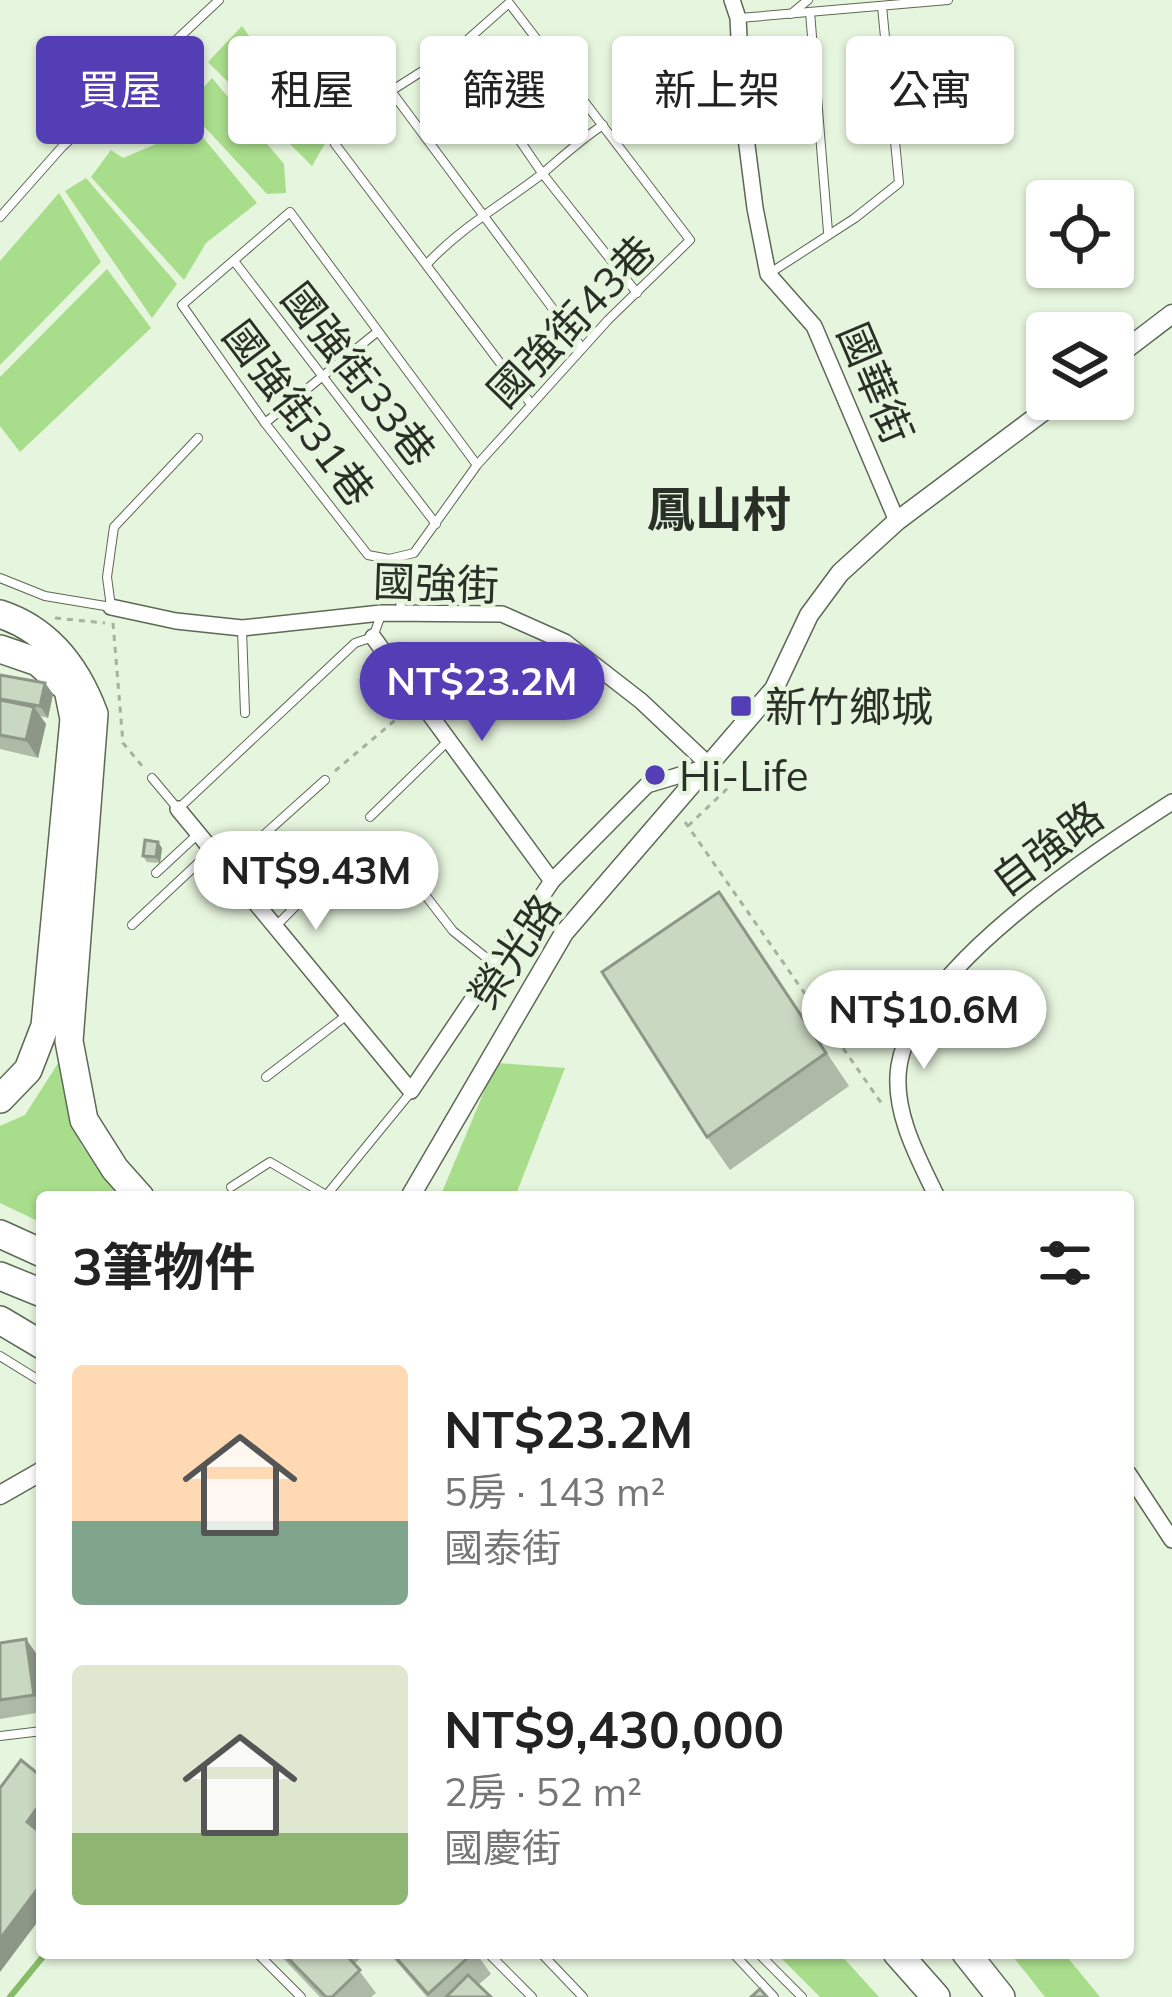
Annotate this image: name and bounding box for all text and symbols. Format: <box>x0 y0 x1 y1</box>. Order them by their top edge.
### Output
chip: 買屋 <box>36 36 204 144</box>
chip: 租屋 <box>228 36 396 144</box>
chip: 篩選 <box>420 36 588 144</box>
chip: 新上架 <box>612 36 822 144</box>
chip: 公寓 <box>846 36 1014 144</box>
map controls <box>1026 180 1134 420</box>
button: locate <box>1026 180 1134 288</box>
street label: 國強街43巷 <box>476 224 666 418</box>
street label: 國強街33巷 <box>271 272 447 476</box>
street label: 國強街31巷 <box>212 310 386 516</box>
button: layers <box>1026 312 1134 420</box>
street label: 國華街 <box>827 315 925 451</box>
district label: 鳳山村 <box>647 479 791 539</box>
street label: 國強街 <box>372 554 500 612</box>
pin: NT$23.2M <box>358 642 606 744</box>
text: NT$23.2M <box>387 656 577 705</box>
place label: 新竹鄉城 <box>765 680 933 733</box>
marker: 新竹鄉城 <box>728 693 754 719</box>
place label: Hi-Life <box>679 749 808 802</box>
marker: Hi-Life <box>642 762 668 788</box>
street label: 自強路 <box>981 789 1113 907</box>
pin: NT$9.43M <box>192 831 440 933</box>
text: NT$9.43M <box>221 845 411 894</box>
street label: 榮光路 <box>457 884 571 1018</box>
pin: NT$10.6M <box>800 970 1048 1072</box>
text: NT$10.6M <box>829 984 1019 1033</box>
icon: filters <box>1032 1230 1098 1296</box>
text: 3筆物件 <box>72 1234 256 1298</box>
text: NT$23.2M <box>444 1397 694 1461</box>
icon: home <box>168 1413 312 1557</box>
text: 5房 · 143 m² <box>444 1467 665 1516</box>
text: 國泰街 <box>444 1523 561 1572</box>
text: NT$9,430,000 <box>444 1697 784 1761</box>
icon: home <box>168 1713 312 1857</box>
text: 2房 · 52 m² <box>444 1767 642 1816</box>
text: 國慶街 <box>444 1823 561 1872</box>

